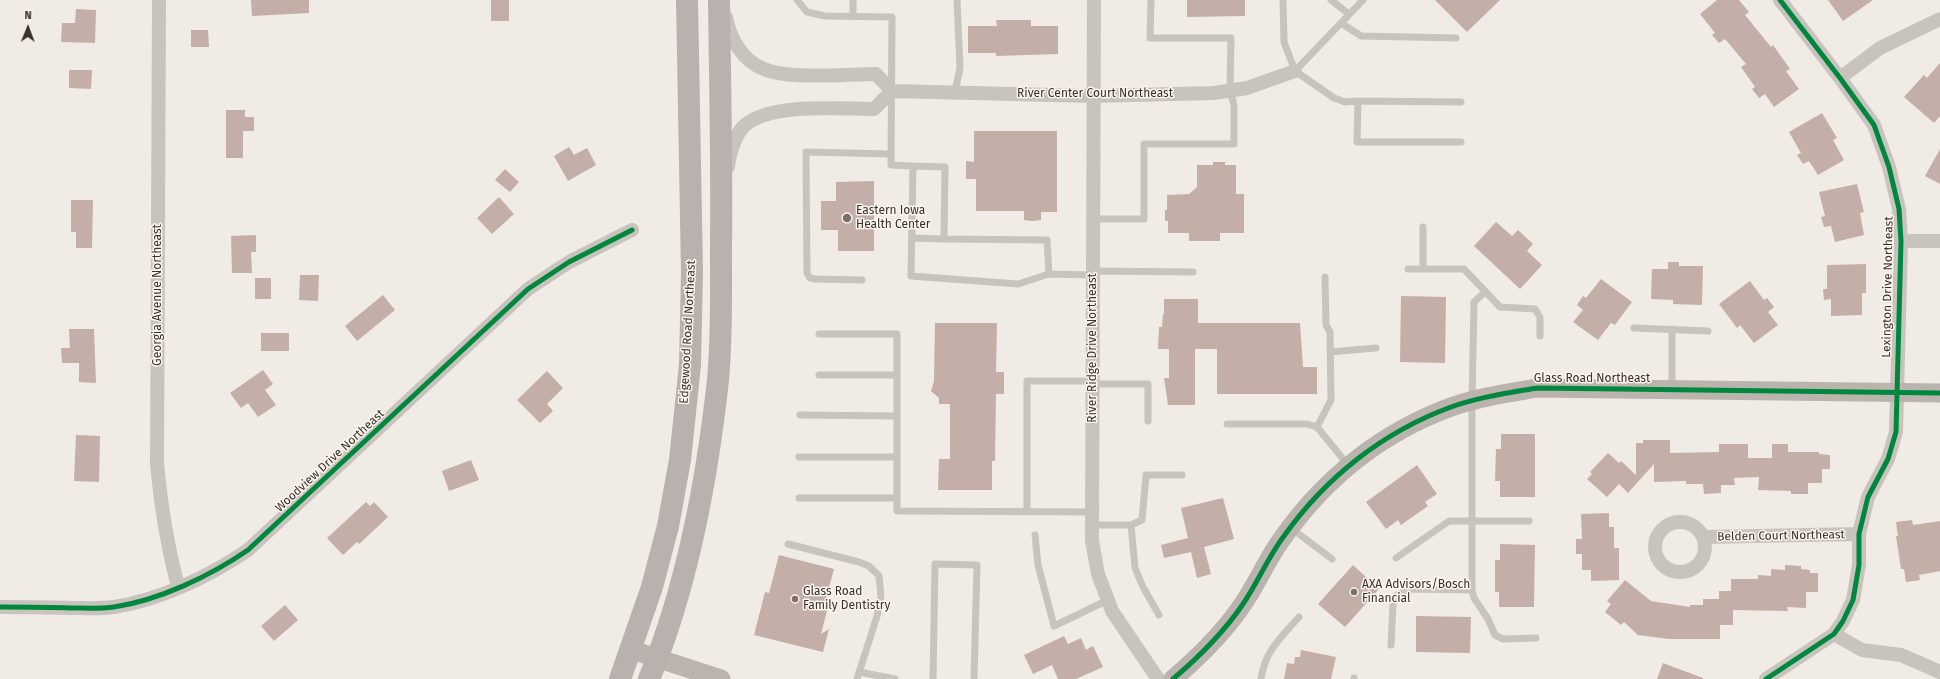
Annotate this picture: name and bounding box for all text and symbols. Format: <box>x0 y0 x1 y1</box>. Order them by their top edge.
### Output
north arrow <box>8 8 48 48</box>
text: N <box>24 9 32 22</box>
street label: River Center Court Northeast <box>1017 87 1173 101</box>
place label: Eastern Iowa Health Center <box>856 204 930 232</box>
marker: Eastern Iowa Health Center <box>841 212 853 224</box>
street label: Lexington Drive Northeast <box>1880 216 1896 358</box>
street label: Georgia Avenue Northeast <box>151 224 165 366</box>
street label: Edgewood Road Northeast <box>677 260 699 404</box>
street label: River Ridge Drive Northeast <box>1086 273 1100 423</box>
street label: Glass Road Northeast <box>1534 372 1650 386</box>
street label: Woodview Drive Northeast <box>272 407 388 515</box>
street label: Belden Court Northeast <box>1717 528 1845 544</box>
place label: AXA Advisors/Bosch Financial <box>1362 578 1470 606</box>
place label: Glass Road Family Dentistry <box>803 585 890 613</box>
marker: AXA Advisors/Bosch Financial <box>1349 587 1359 597</box>
marker: Glass Road Family Dentistry <box>790 594 800 604</box>

